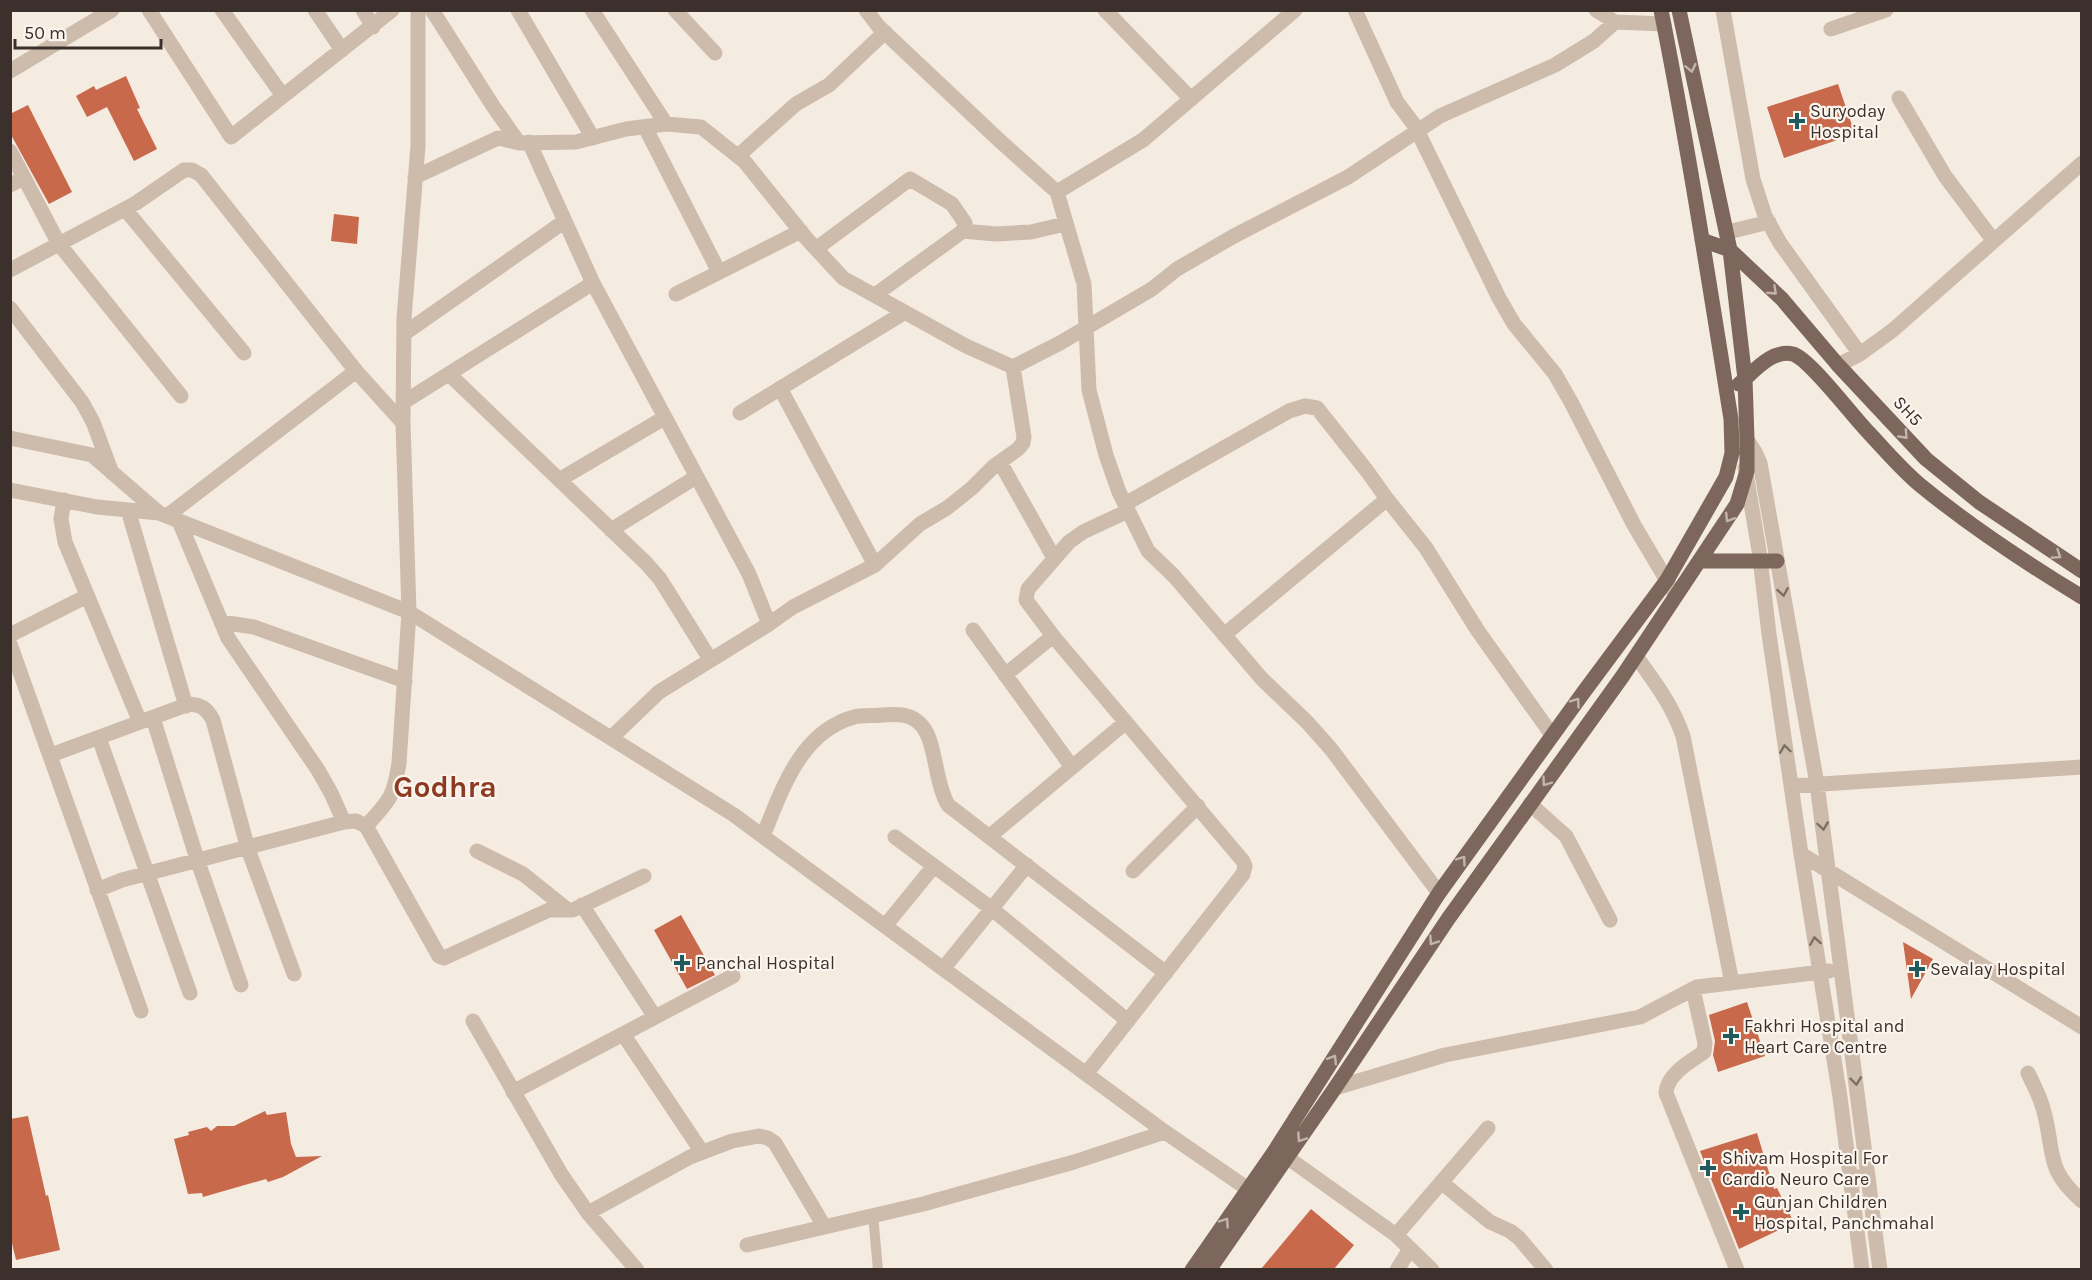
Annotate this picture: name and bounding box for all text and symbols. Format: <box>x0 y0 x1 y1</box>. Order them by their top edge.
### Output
scale bar <box>15 12 160 50</box>
text: 50 m <box>24 22 66 44</box>
one-way arrow <box>1684 62 1697 72</box>
place label: Suryoday Hospital <box>1810 100 1886 143</box>
marker: Suryoday Hospital <box>1788 112 1806 130</box>
one-way arrow <box>1766 283 1777 294</box>
street label: SH5 <box>1889 391 1927 431</box>
one-way arrow <box>1897 429 1908 439</box>
one-way arrow <box>1724 512 1736 522</box>
one-way arrow <box>2051 547 2061 559</box>
one-way arrow <box>1776 587 1789 597</box>
one-way arrow <box>1569 698 1580 709</box>
one-way arrow <box>1780 744 1792 753</box>
district label: Godhra <box>393 769 497 805</box>
one-way arrow <box>1543 776 1554 787</box>
one-way arrow <box>1816 821 1828 830</box>
one-way arrow <box>1455 856 1466 867</box>
one-way arrow <box>1429 934 1440 945</box>
one-way arrow <box>1809 937 1821 946</box>
place label: Panchal Hospital <box>696 952 835 974</box>
marker: Panchal Hospital <box>673 954 691 972</box>
place label: Sevalay Hospital <box>1930 958 2066 980</box>
marker: Sevalay Hospital <box>1908 960 1926 978</box>
place label: Fakhri Hospital and Heart Care Centre <box>1744 1015 1905 1058</box>
marker: Fakhri Hospital and Heart Care Centre <box>1722 1027 1740 1045</box>
one-way arrow <box>1325 1055 1337 1065</box>
one-way arrow <box>1849 1077 1861 1086</box>
one-way arrow <box>1297 1131 1308 1142</box>
place label: Shivam Hospital For Cardio Neuro Care <box>1722 1147 1888 1190</box>
marker: Shivam Hospital For Cardio Neuro Care <box>1699 1159 1717 1177</box>
place label: Gunjan Children Hospital, Panchmahal <box>1754 1191 1934 1234</box>
marker: Gunjan Children Hospital, Panchmahal <box>1732 1203 1750 1221</box>
one-way arrow <box>1218 1217 1229 1228</box>

